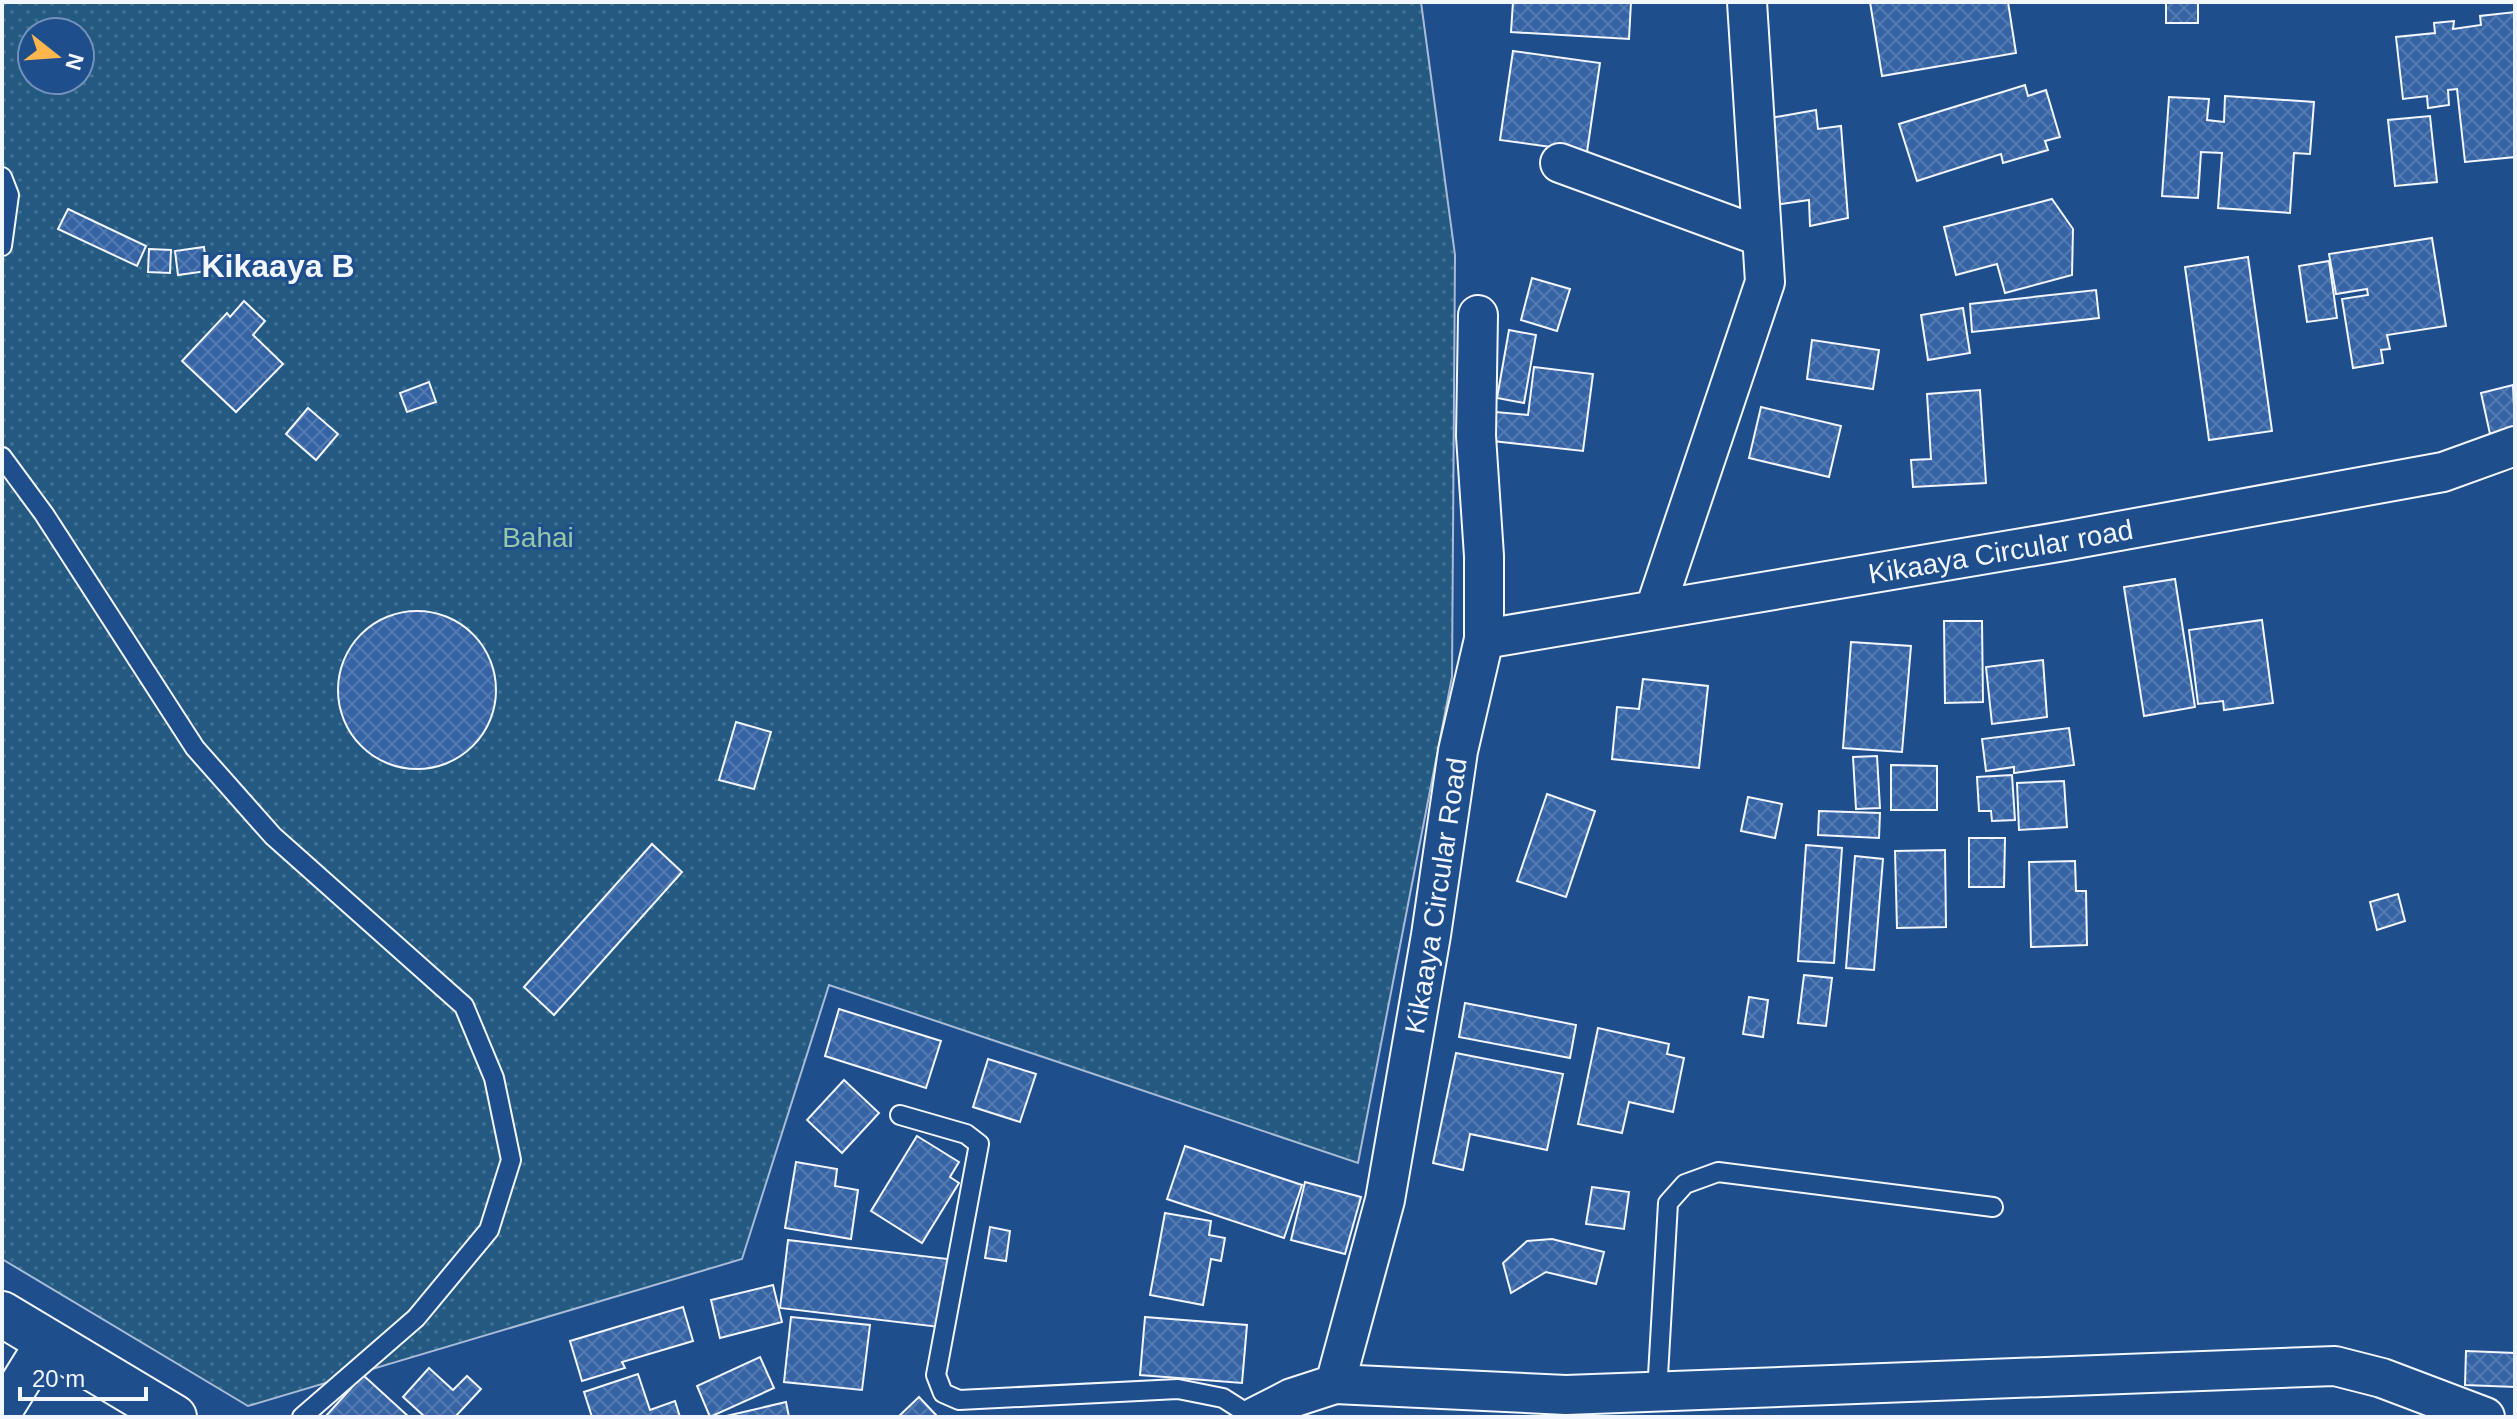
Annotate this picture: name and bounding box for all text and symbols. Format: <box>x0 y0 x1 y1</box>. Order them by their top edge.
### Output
north arrow <box>16 16 96 96</box>
text: N <box>60 50 89 73</box>
district label: Kikaaya B <box>202 248 354 284</box>
street label: Kikaaya Circular road <box>1866 514 2135 590</box>
park label: Bahai <box>502 522 574 553</box>
street label: Kikaaya Circular Road <box>1399 756 1473 1036</box>
scale bar <box>20 1351 146 1401</box>
text: 20 m <box>32 1365 85 1392</box>

